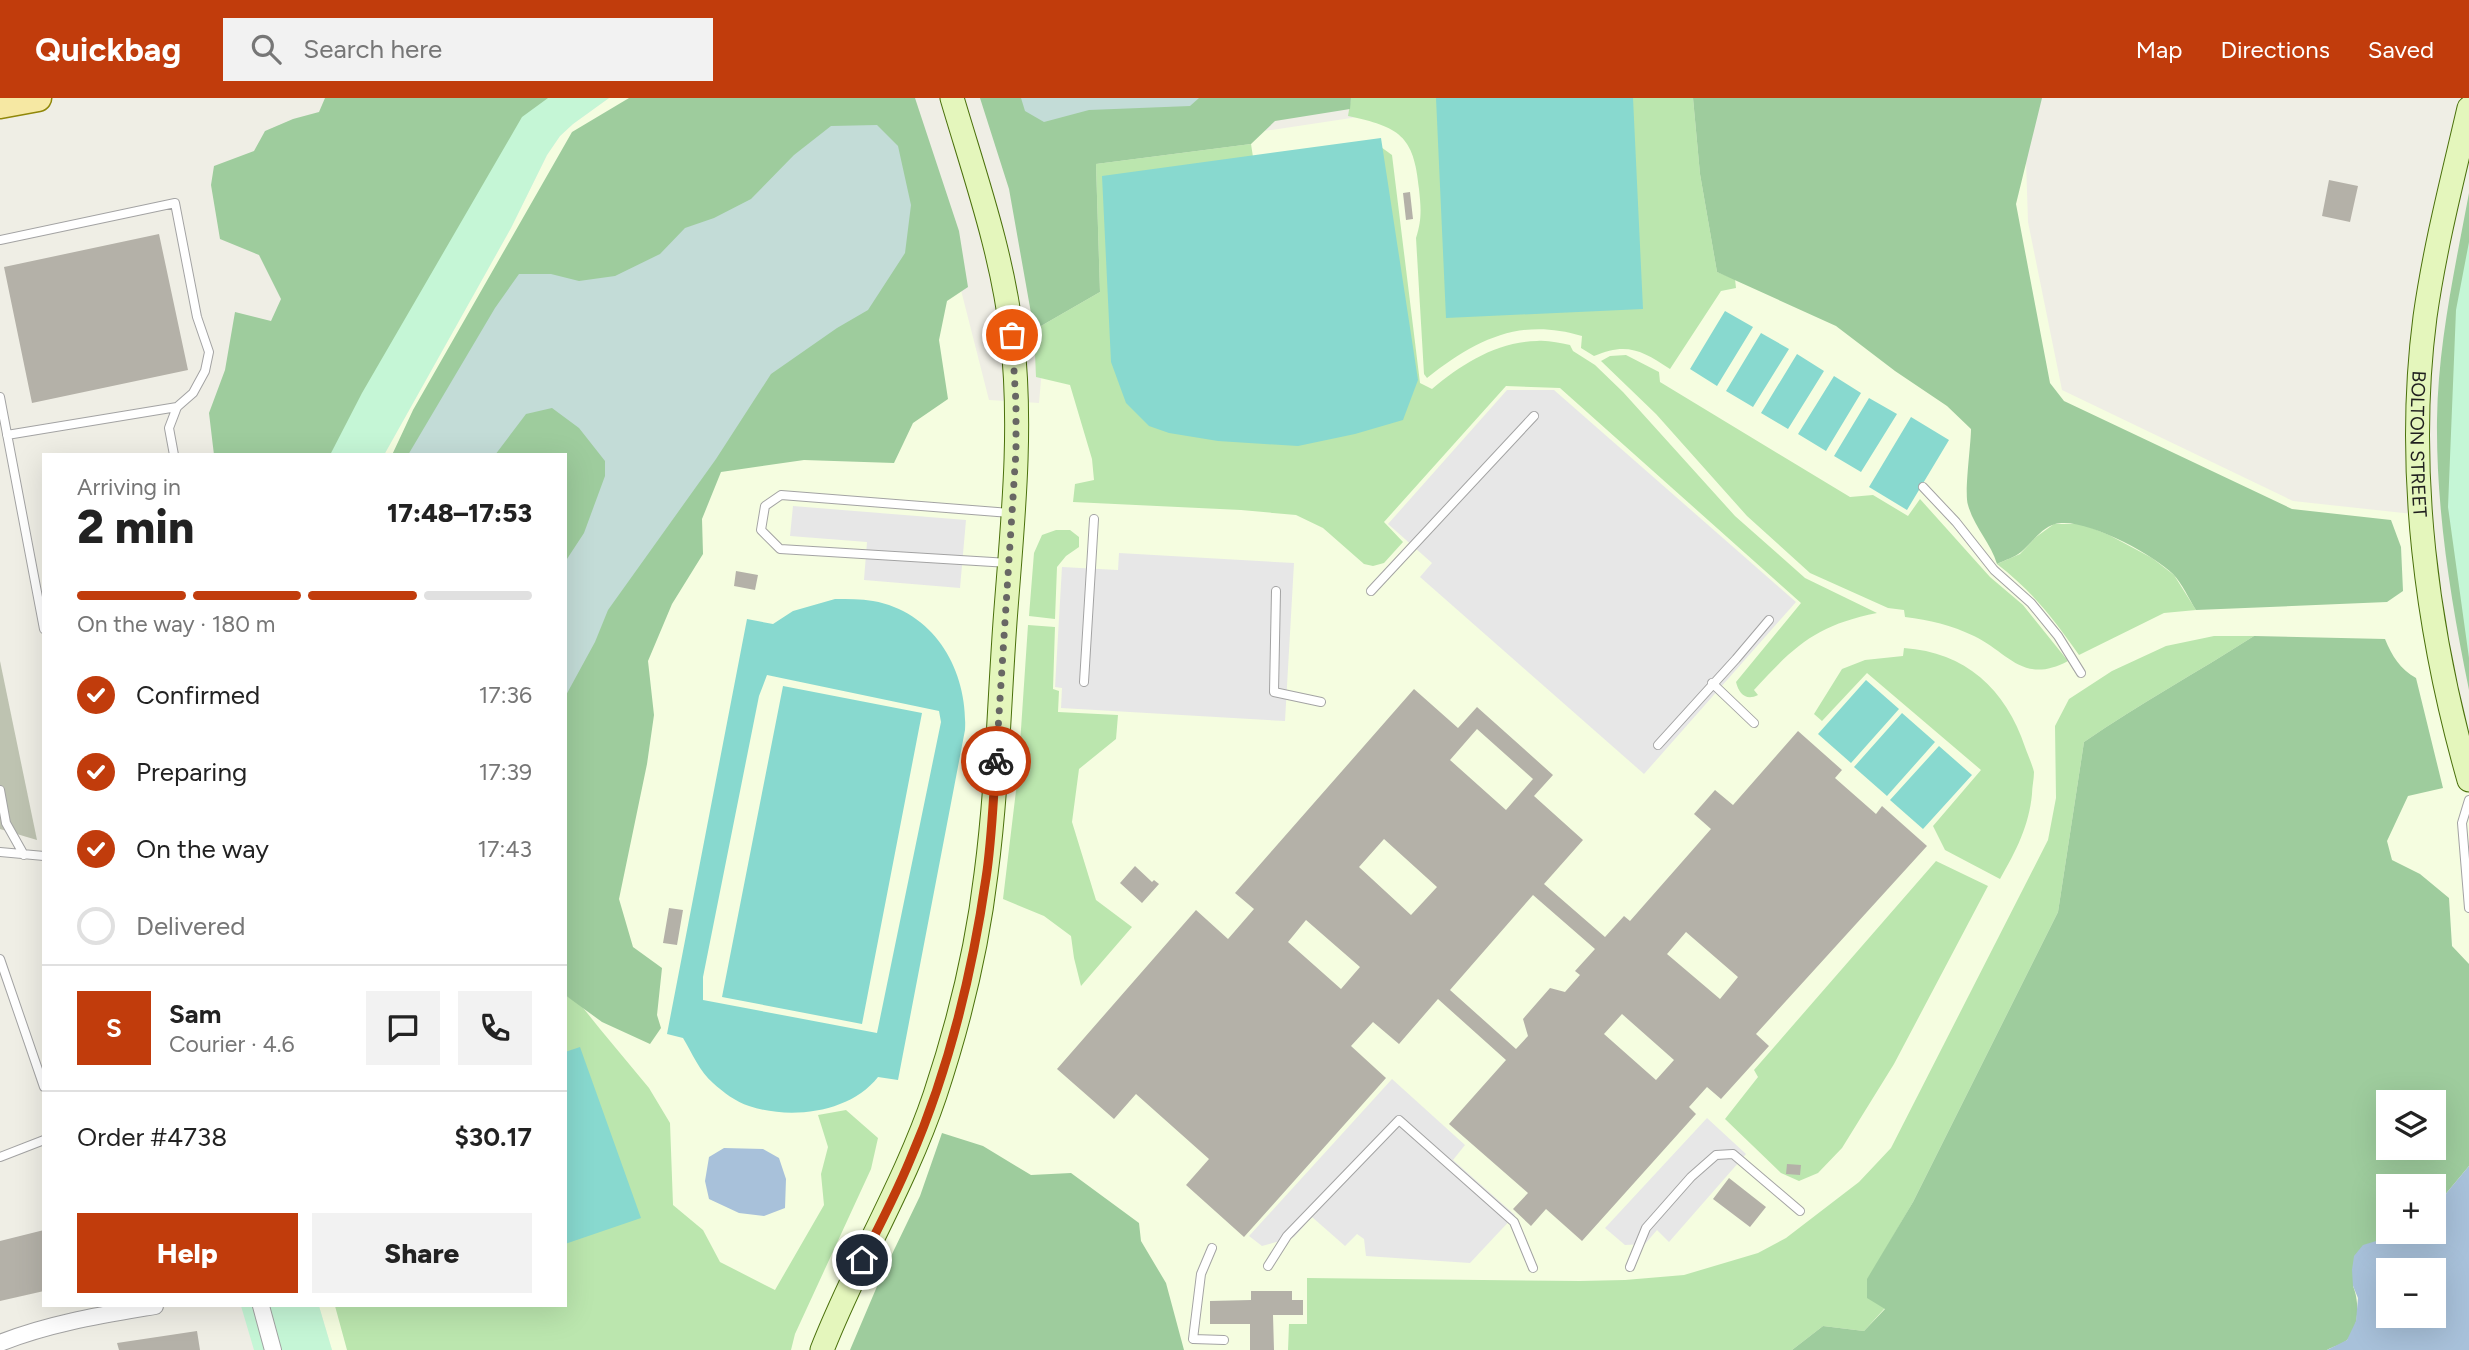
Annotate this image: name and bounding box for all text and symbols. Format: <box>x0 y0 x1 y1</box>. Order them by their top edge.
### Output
search box <box>223 18 713 81</box>
text: Quickbag <box>35 30 181 69</box>
icon: search <box>247 30 285 68</box>
text: Search here <box>303 33 442 65</box>
text: Map <box>2136 35 2182 64</box>
text: Directions <box>2220 35 2330 64</box>
text: Saved <box>2368 35 2434 64</box>
pin <box>982 305 1042 365</box>
icon: bag <box>993 316 1031 354</box>
street label: BOLTON STREET <box>2406 370 2432 519</box>
text: Arriving in <box>77 473 181 501</box>
text: 17:48–17:53 <box>387 497 532 529</box>
text: 2 min <box>77 499 194 555</box>
text: On the way · 180 m <box>77 610 275 638</box>
icon: check <box>77 676 115 714</box>
text: Confirmed <box>136 679 260 711</box>
text: 17:36 <box>479 681 532 709</box>
courier <box>961 726 1031 796</box>
icon: bike <box>977 742 1015 780</box>
icon: check <box>77 753 115 791</box>
text: Preparing <box>136 756 247 788</box>
text: 17:39 <box>479 758 532 786</box>
icon: check <box>77 830 115 868</box>
text: On the way <box>136 833 269 865</box>
text: 17:43 <box>478 835 532 863</box>
text: Delivered <box>136 910 245 942</box>
button: chat <box>366 991 440 1065</box>
button: phone <box>458 991 532 1065</box>
text: Sam <box>169 998 221 1030</box>
text: S <box>106 1012 122 1044</box>
text: Courier · 4.6 <box>169 1030 295 1058</box>
map controls <box>2376 1090 2446 1328</box>
button: layers <box>2376 1090 2446 1160</box>
text: Order #4738 <box>77 1121 227 1153</box>
text: $30.17 <box>454 1121 532 1153</box>
button: + <box>2376 1174 2446 1244</box>
button: Help <box>77 1213 298 1293</box>
button: Share <box>312 1213 532 1293</box>
pin <box>832 1230 892 1290</box>
icon: home <box>843 1241 881 1279</box>
button: − <box>2376 1258 2446 1328</box>

